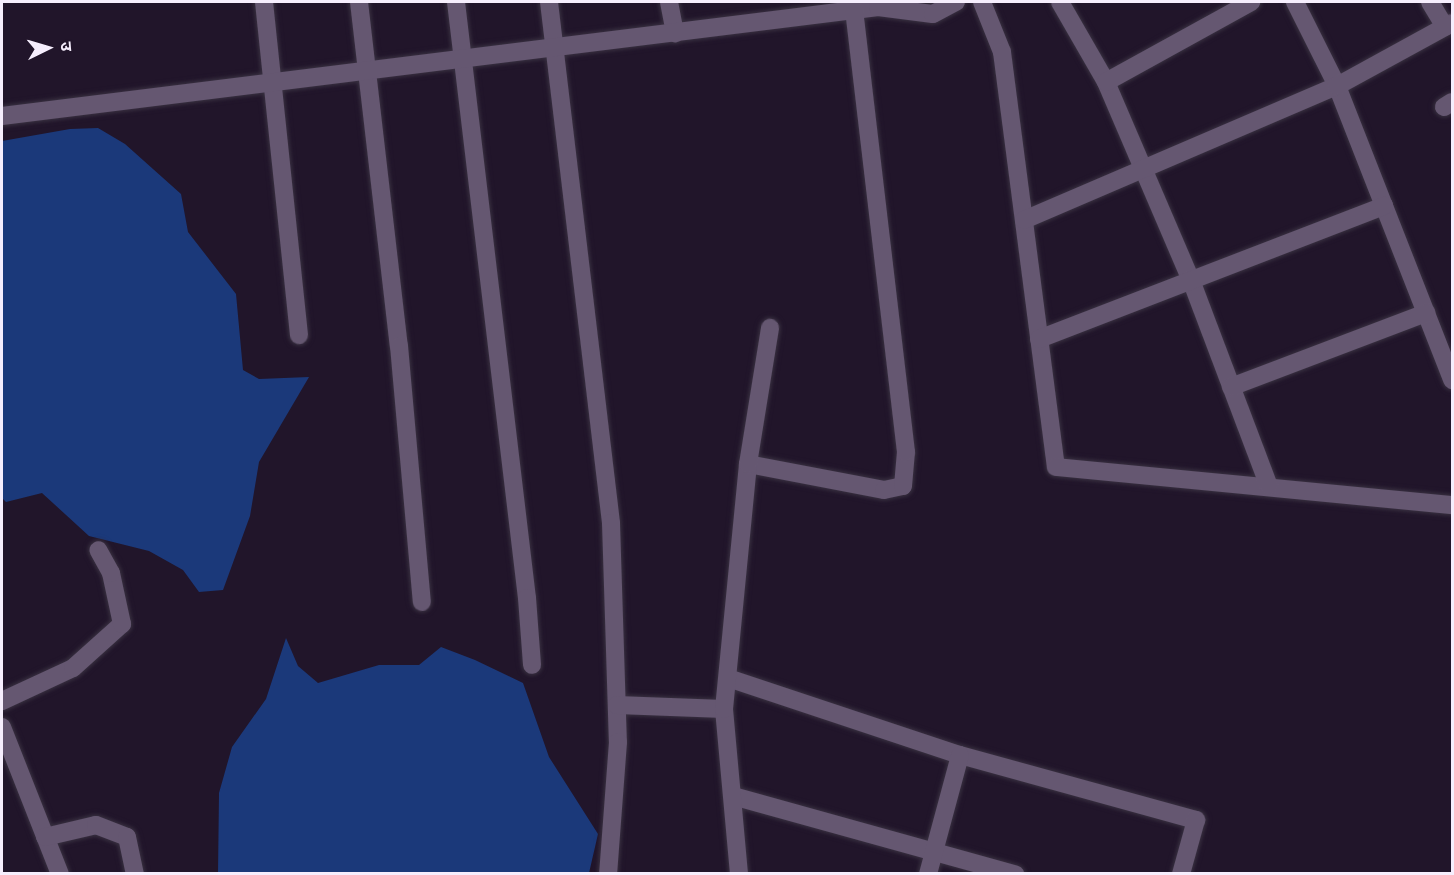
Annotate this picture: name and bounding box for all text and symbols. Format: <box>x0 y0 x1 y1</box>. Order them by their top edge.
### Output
north arrow <box>18 18 78 78</box>
text: उ <box>57 41 76 52</box>

